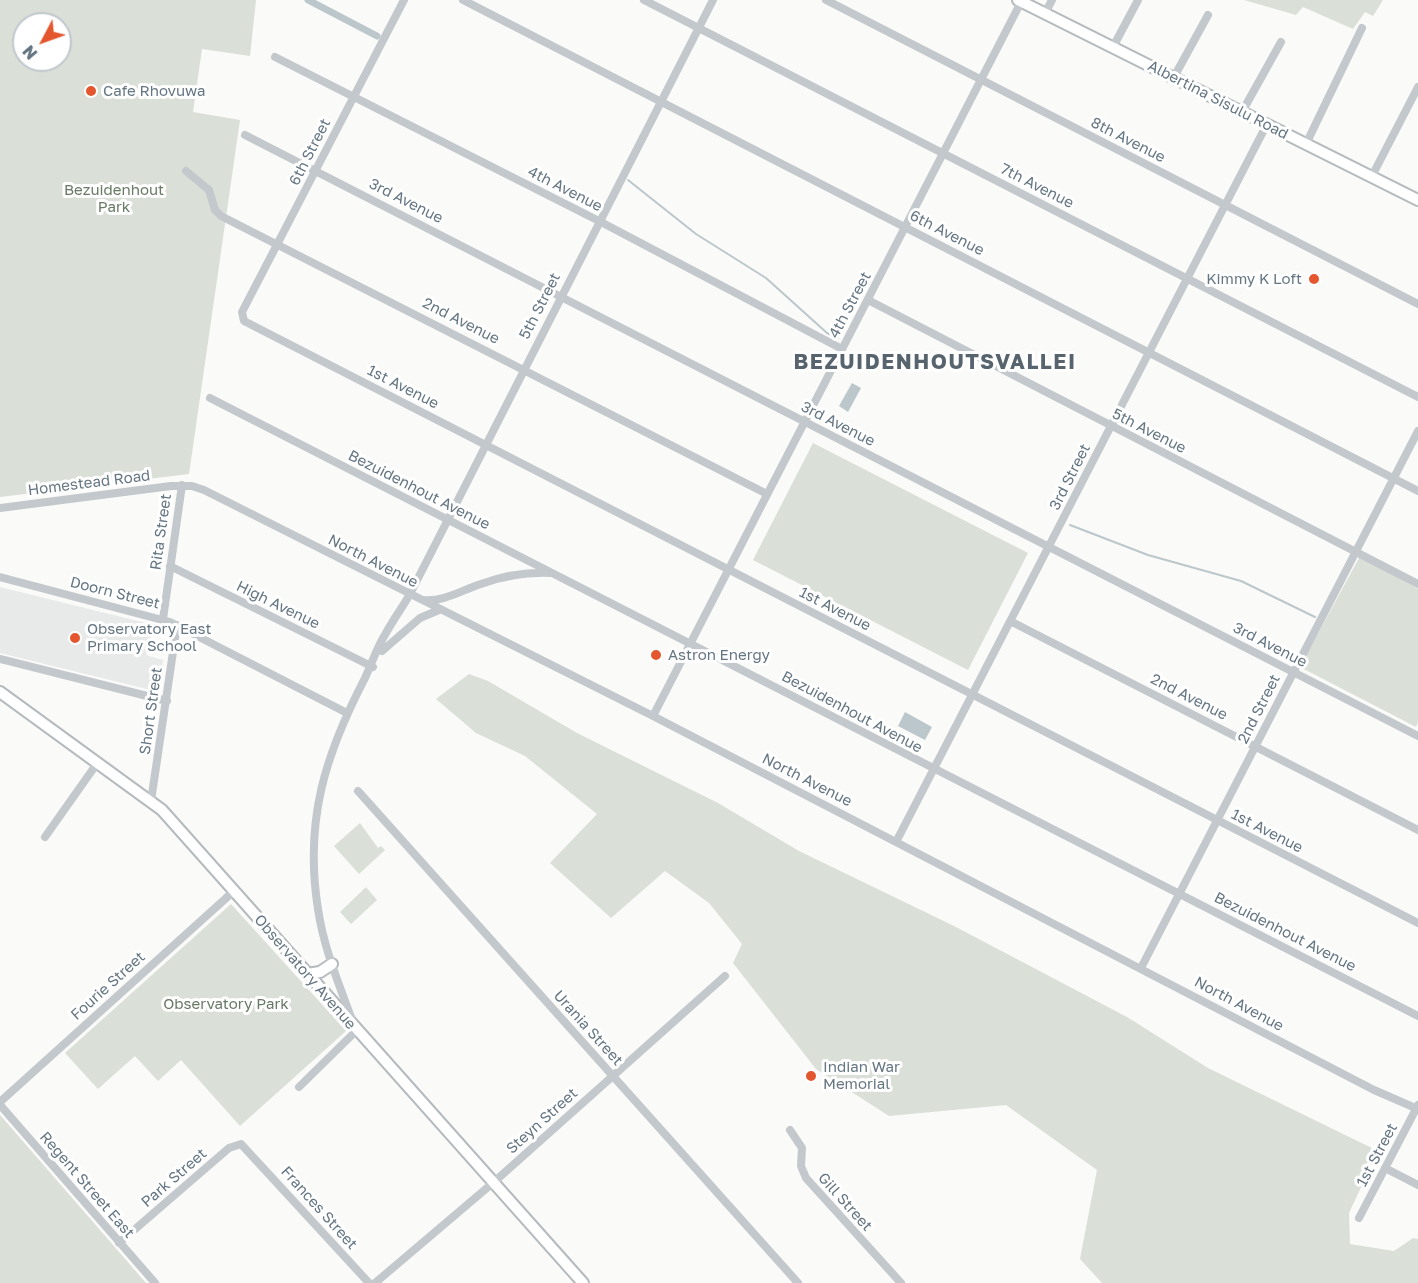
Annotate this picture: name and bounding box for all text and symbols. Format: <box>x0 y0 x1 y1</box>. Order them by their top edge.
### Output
north arrow <box>12 12 72 72</box>
text: N <box>18 41 41 64</box>
street label: Albertina Sisulu Road <box>1145 57 1291 143</box>
place label: Cafe Rhovuwa <box>103 82 205 100</box>
marker: Cafe Rhovuwa <box>84 84 98 98</box>
street label: 8th Avenue <box>1088 114 1168 166</box>
street label: 6th Street <box>286 116 334 188</box>
street label: 7th Avenue <box>997 160 1077 212</box>
street label: 4th Avenue <box>525 163 605 215</box>
street label: 3rd Avenue <box>366 175 446 227</box>
park label: Bezuidenhout Park <box>64 181 164 216</box>
street label: 6th Avenue <box>907 207 987 259</box>
street label: 4th Street <box>825 269 875 341</box>
street label: 5th Street <box>516 270 564 342</box>
place label: Kimmy K Loft <box>1206 270 1302 288</box>
marker: Kimmy K Loft <box>1307 272 1321 286</box>
street label: 2nd Avenue <box>420 294 502 348</box>
district label: BEZUIDENHOUTSVALLEI <box>793 349 1077 375</box>
street label: 1st Avenue <box>364 361 442 413</box>
street label: 3rd Avenue <box>798 398 878 450</box>
street label: 5th Avenue <box>1109 405 1189 457</box>
street label: 3rd Street <box>1046 441 1094 513</box>
street label: Bezuidenhout Avenue <box>345 446 493 534</box>
street label: Homestead Road <box>27 467 151 499</box>
street label: Rita Street <box>147 493 175 571</box>
street label: North Avenue <box>325 531 421 591</box>
street label: Doorn Street <box>68 573 162 613</box>
street label: High Avenue <box>233 577 323 633</box>
street label: 1st Avenue <box>796 583 874 635</box>
street label: 3rd Avenue <box>1230 619 1310 671</box>
place label: Observatory East Primary School <box>87 620 211 655</box>
marker: Observatory East Primary School <box>68 631 82 645</box>
place label: Astron Energy <box>668 646 770 664</box>
marker: Astron Energy <box>649 648 663 662</box>
street label: Short Street <box>136 666 166 756</box>
street label: Bezuidenhout Avenue <box>779 667 925 757</box>
street label: 2nd Avenue <box>1148 670 1230 724</box>
street label: 2nd Street <box>1234 671 1284 747</box>
street label: North Avenue <box>759 750 855 810</box>
street label: 1st Avenue <box>1228 805 1306 857</box>
street label: Bezuidenhout Avenue <box>1211 888 1359 976</box>
street label: Observatory Avenue <box>250 911 360 1033</box>
street label: Fourie Street <box>67 948 149 1024</box>
street label: North Avenue <box>1191 973 1287 1035</box>
street label: Urania Street <box>550 987 626 1069</box>
park label: Observatory Park <box>163 995 289 1013</box>
place label: Indian War Memorial <box>823 1058 900 1093</box>
marker: Indian War Memorial <box>804 1069 818 1083</box>
street label: Steyn Street <box>503 1084 581 1158</box>
street label: 1st Street <box>1353 1120 1401 1190</box>
street label: Regent Street East <box>36 1128 138 1242</box>
street label: Park Street <box>138 1145 210 1211</box>
street label: Frances Street <box>277 1163 361 1253</box>
street label: Gill Street <box>814 1169 876 1235</box>

